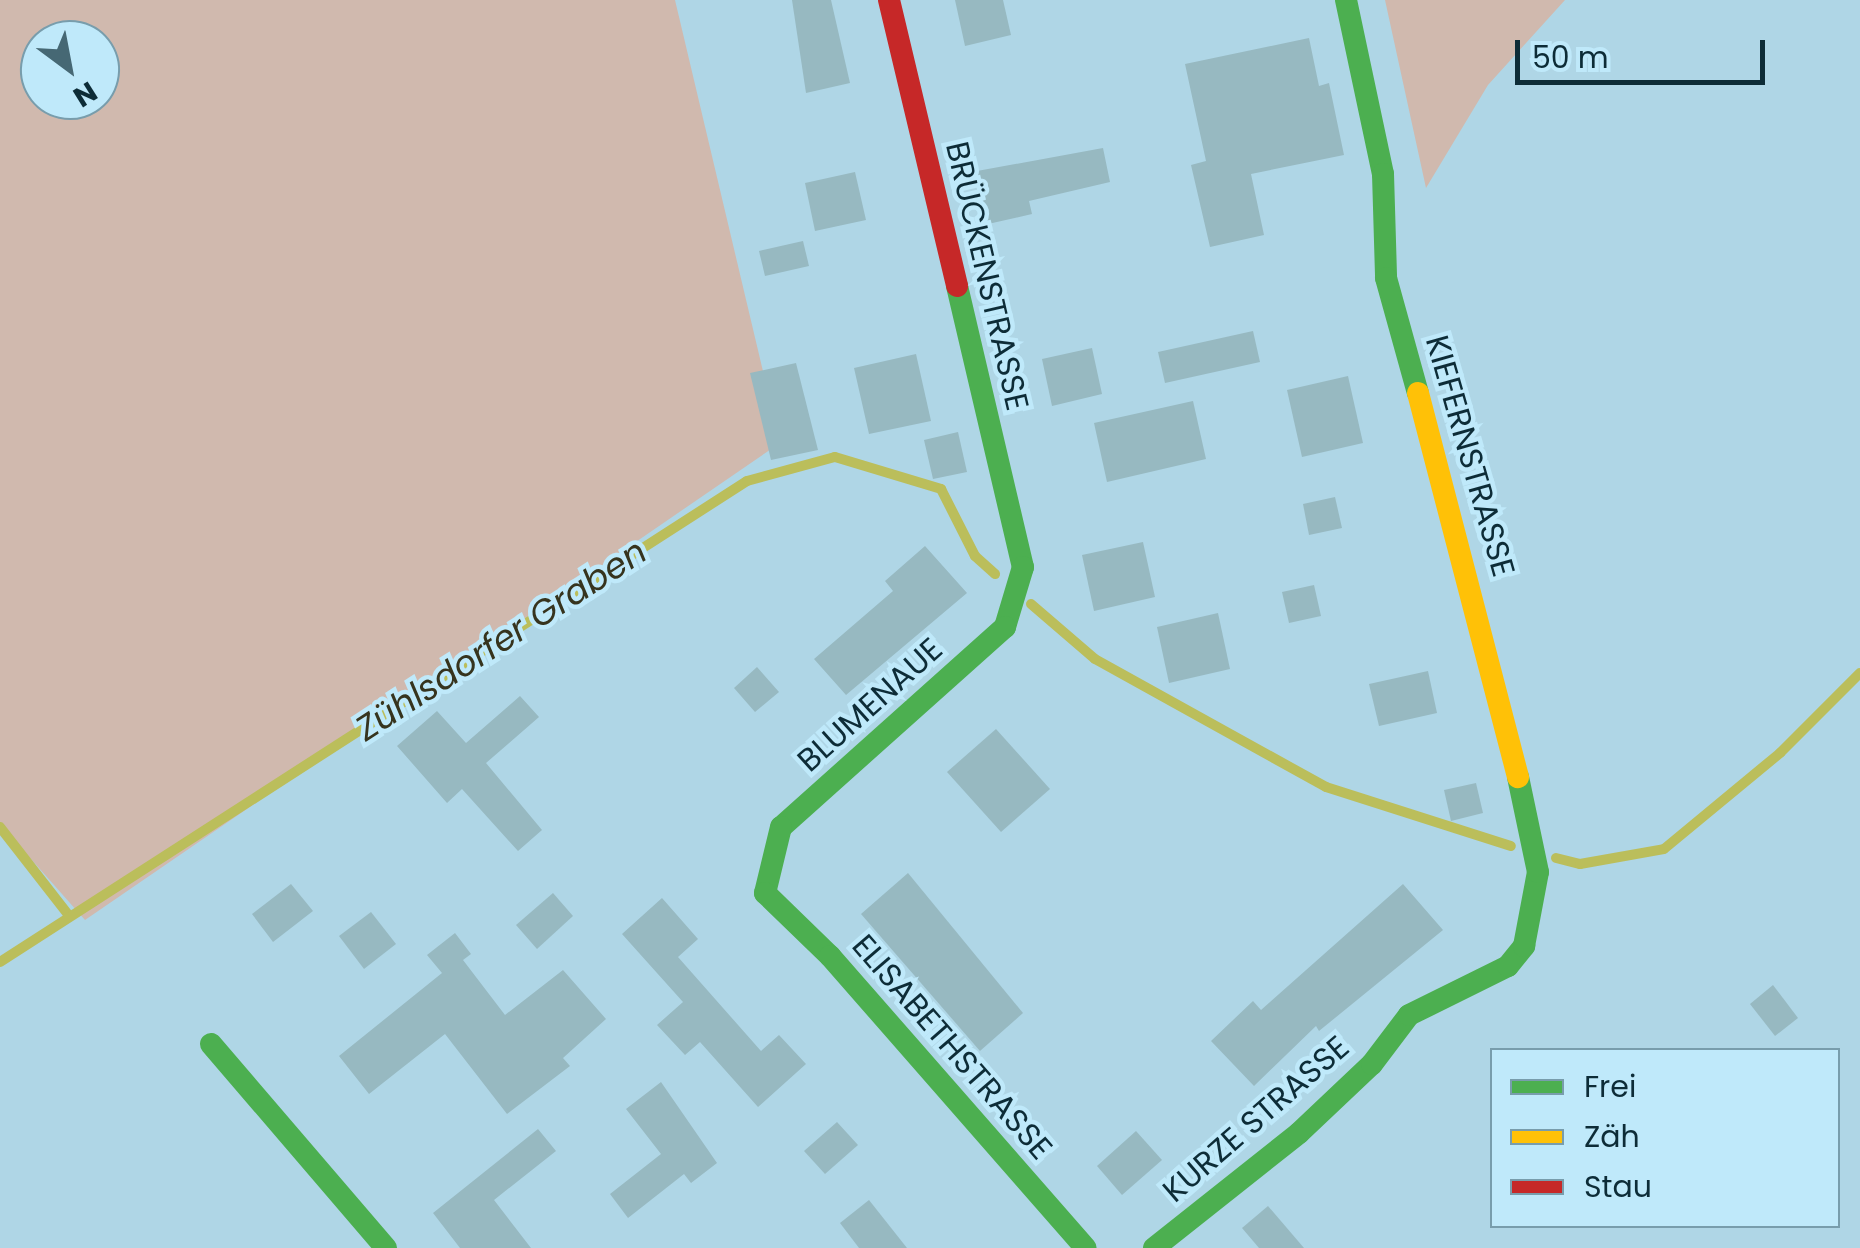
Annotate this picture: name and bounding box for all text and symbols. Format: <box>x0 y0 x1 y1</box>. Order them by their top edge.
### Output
north arrow <box>20 20 120 120</box>
scale bar <box>1520 20 1770 82</box>
text: 50 m <box>1532 36 1609 79</box>
text: N <box>66 72 104 116</box>
street label: BRÜCKENSTRASSE <box>937 138 1037 414</box>
street label: KIEFERNSTRASSE <box>1417 331 1523 581</box>
water label: Zühlsdorfer Graben <box>348 530 654 750</box>
street label: BLUMENAUE <box>790 630 950 780</box>
street label: ELISABETHSTRASSE <box>844 927 1060 1167</box>
street label: KURZE STRASSE <box>1155 1028 1357 1210</box>
legend <box>1490 1048 1840 1228</box>
text: Frei <box>1584 1065 1636 1108</box>
text: Zäh <box>1584 1115 1640 1158</box>
text: Stau <box>1584 1165 1652 1208</box>

